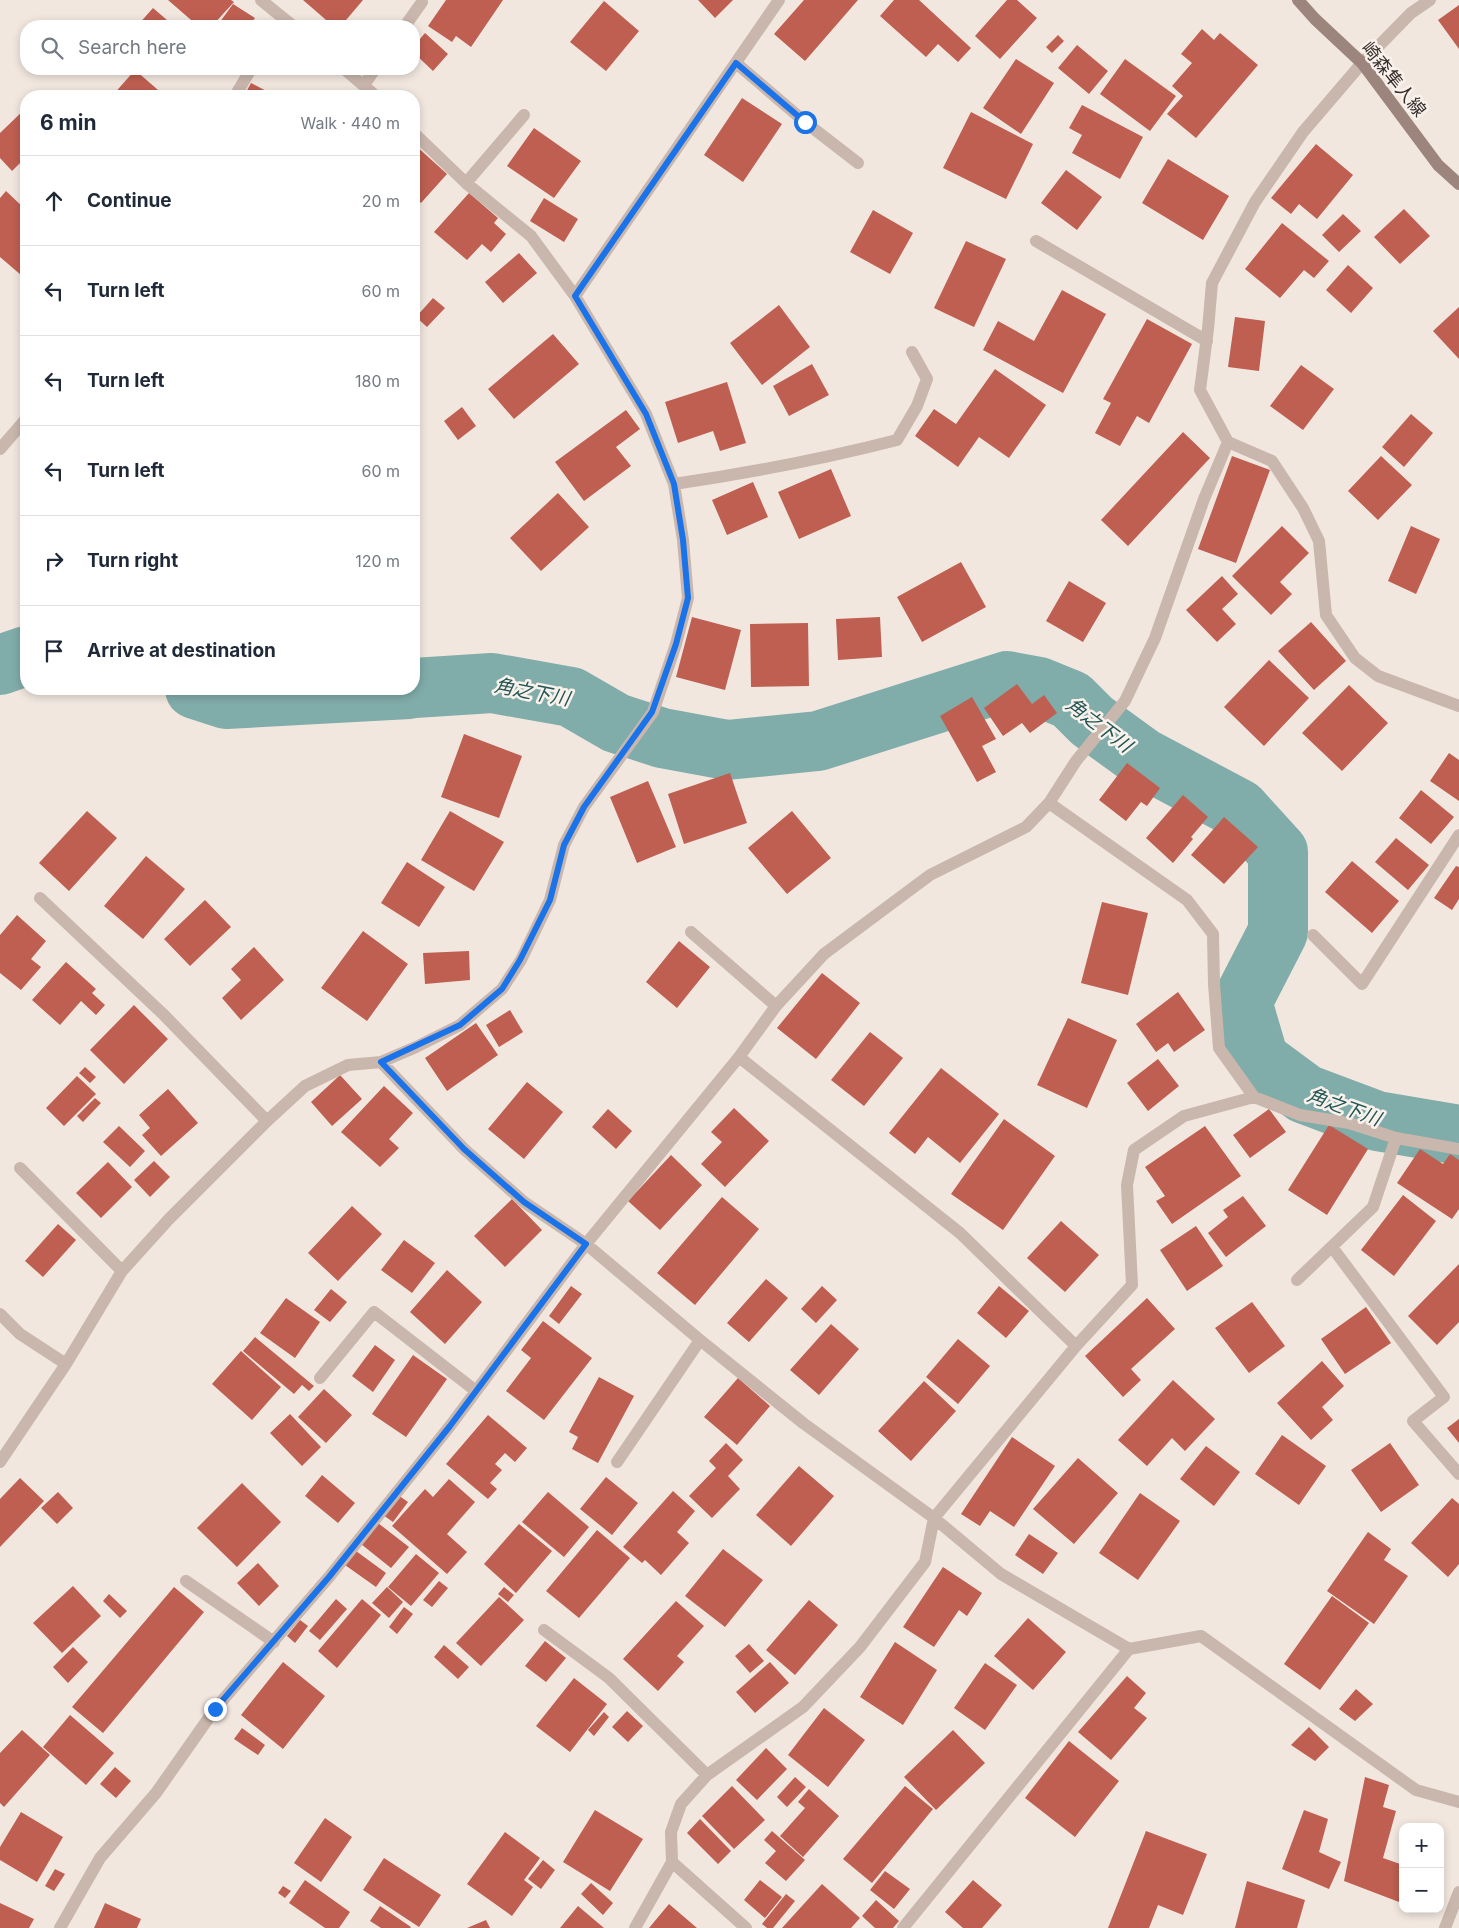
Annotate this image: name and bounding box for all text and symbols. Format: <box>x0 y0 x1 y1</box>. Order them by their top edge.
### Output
search box <box>20 20 420 75</box>
icon: search <box>38 34 66 62</box>
text: Search here <box>78 36 187 59</box>
street label: 崎森隼人線 <box>1358 37 1430 121</box>
text: 6 min <box>40 110 97 135</box>
route start <box>794 111 817 134</box>
text: Walk · 440 m <box>301 113 400 133</box>
icon: ahead <box>40 187 68 215</box>
text: Continue <box>87 189 172 212</box>
text: 20 m <box>362 191 400 211</box>
icon: left <box>40 277 68 305</box>
text: Turn left <box>87 279 165 302</box>
text: 60 m <box>361 281 400 301</box>
icon: left <box>40 367 68 395</box>
text: Turn left <box>87 369 165 392</box>
text: 180 m <box>355 371 400 391</box>
icon: left <box>40 457 68 485</box>
text: Turn left <box>87 459 165 482</box>
text: 60 m <box>361 461 400 481</box>
icon: right <box>40 547 68 575</box>
text: Turn right <box>87 549 178 572</box>
text: 120 m <box>355 551 400 571</box>
icon: arrive <box>40 637 68 665</box>
text: Arrive at destination <box>87 639 276 662</box>
water label: 角之下川 <box>492 673 573 711</box>
water label: 角之下川 <box>1062 693 1138 758</box>
water label: 角之下川 <box>1304 1083 1386 1131</box>
route end <box>204 1698 227 1721</box>
map controls <box>1399 1823 1444 1913</box>
button: + <box>1399 1823 1444 1868</box>
button: − <box>1399 1868 1444 1913</box>

